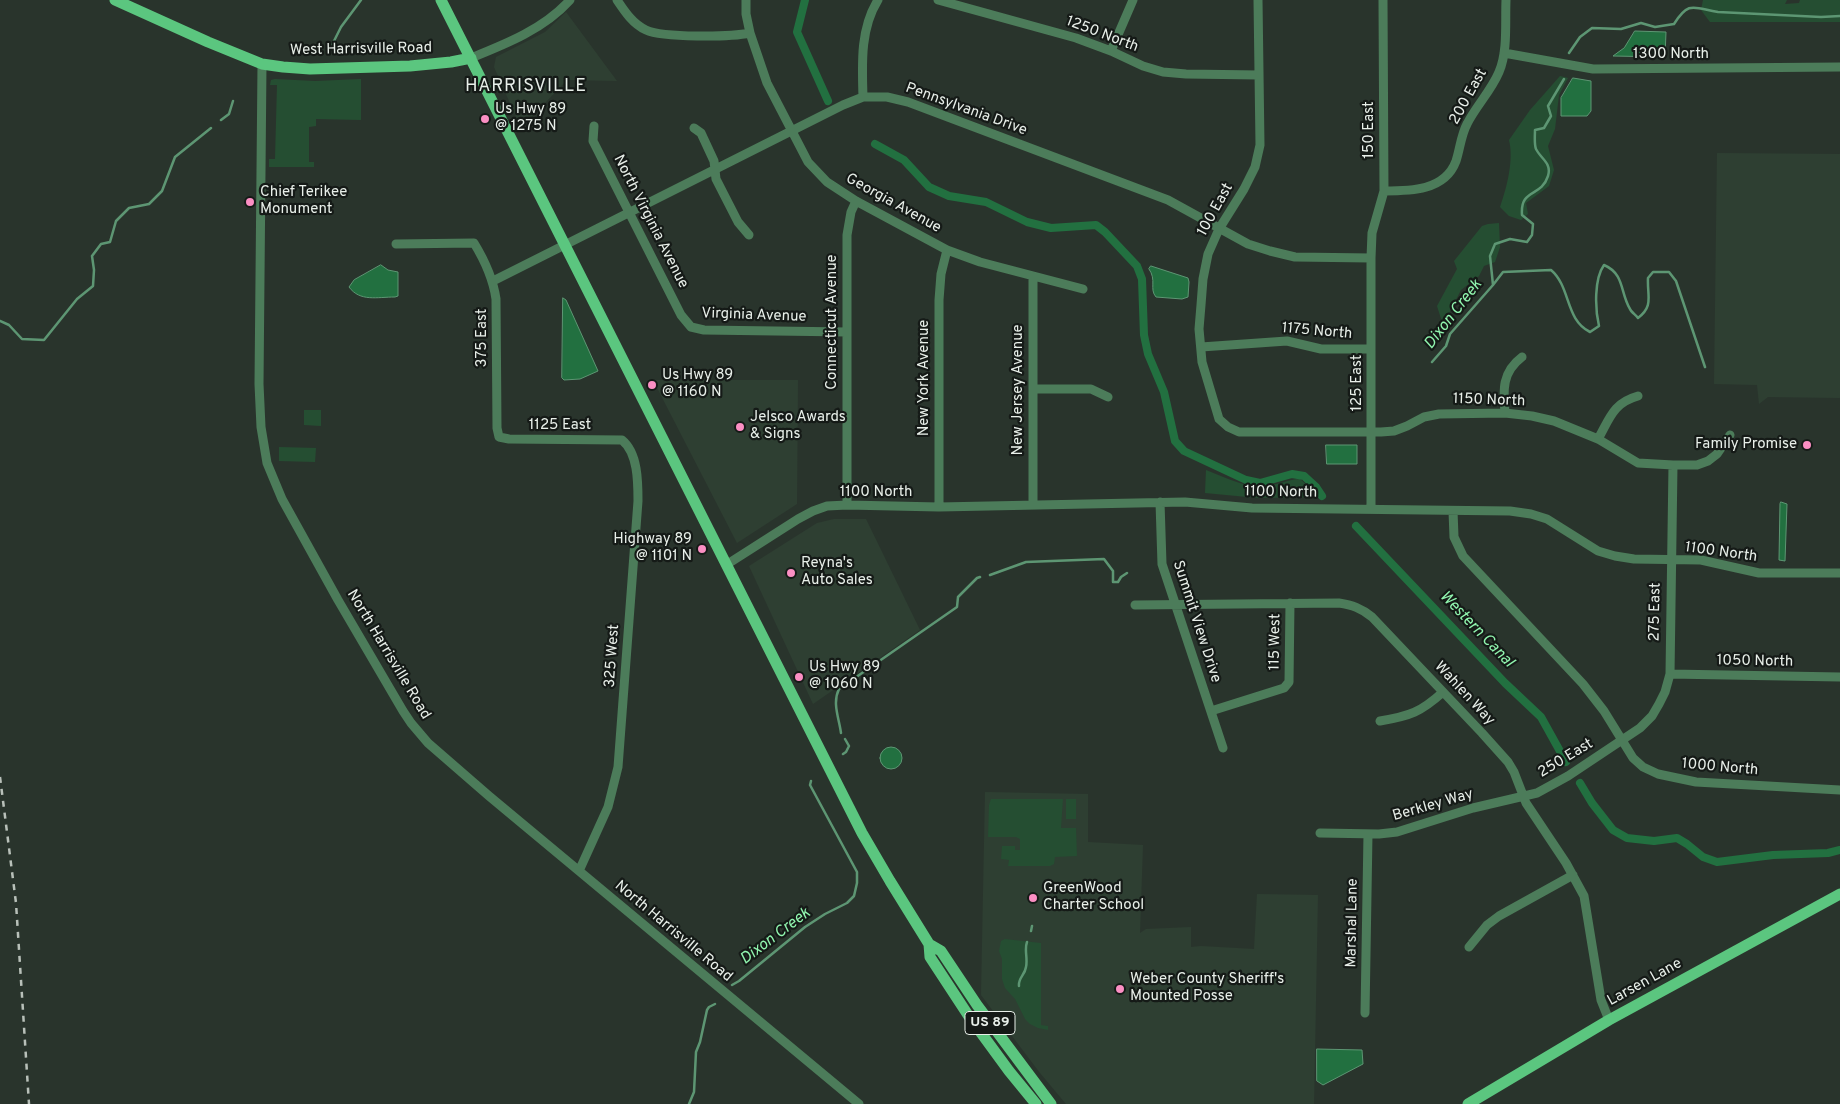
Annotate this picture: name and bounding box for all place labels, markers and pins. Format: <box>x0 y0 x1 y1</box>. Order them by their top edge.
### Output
place label: Us Hwy 89 @ 1275 N <box>495 101 566 136</box>
marker: Us Hwy 89 @ 1275 N <box>479 113 491 125</box>
place label: Chief Terikee Monument <box>260 184 347 219</box>
marker: Chief Terikee Monument <box>244 196 256 208</box>
place label: Us Hwy 89 @ 1160 N <box>662 367 733 402</box>
marker: Us Hwy 89 @ 1160 N <box>646 379 658 391</box>
place label: Jelsco Awards & Signs <box>750 409 846 444</box>
marker: Jelsco Awards & Signs <box>734 421 746 433</box>
place label: Family Promise <box>1695 436 1797 454</box>
marker: Family Promise <box>1801 439 1813 451</box>
place label: Highway 89 @ 1101 N <box>613 531 692 566</box>
marker: Highway 89 @ 1101 N <box>696 543 708 555</box>
place label: Reyna's Auto Sales <box>801 555 873 590</box>
marker: Reyna's Auto Sales <box>785 567 797 579</box>
place label: Us Hwy 89 @ 1060 N <box>809 659 880 694</box>
marker: Us Hwy 89 @ 1060 N <box>793 671 805 683</box>
place label: GreenWood Charter School <box>1043 880 1144 915</box>
marker: GreenWood Charter School <box>1027 892 1039 904</box>
place label: Weber County Sheriff's Mounted Posse <box>1130 971 1284 1006</box>
marker: Weber County Sheriff's Mounted Posse <box>1114 983 1126 995</box>

